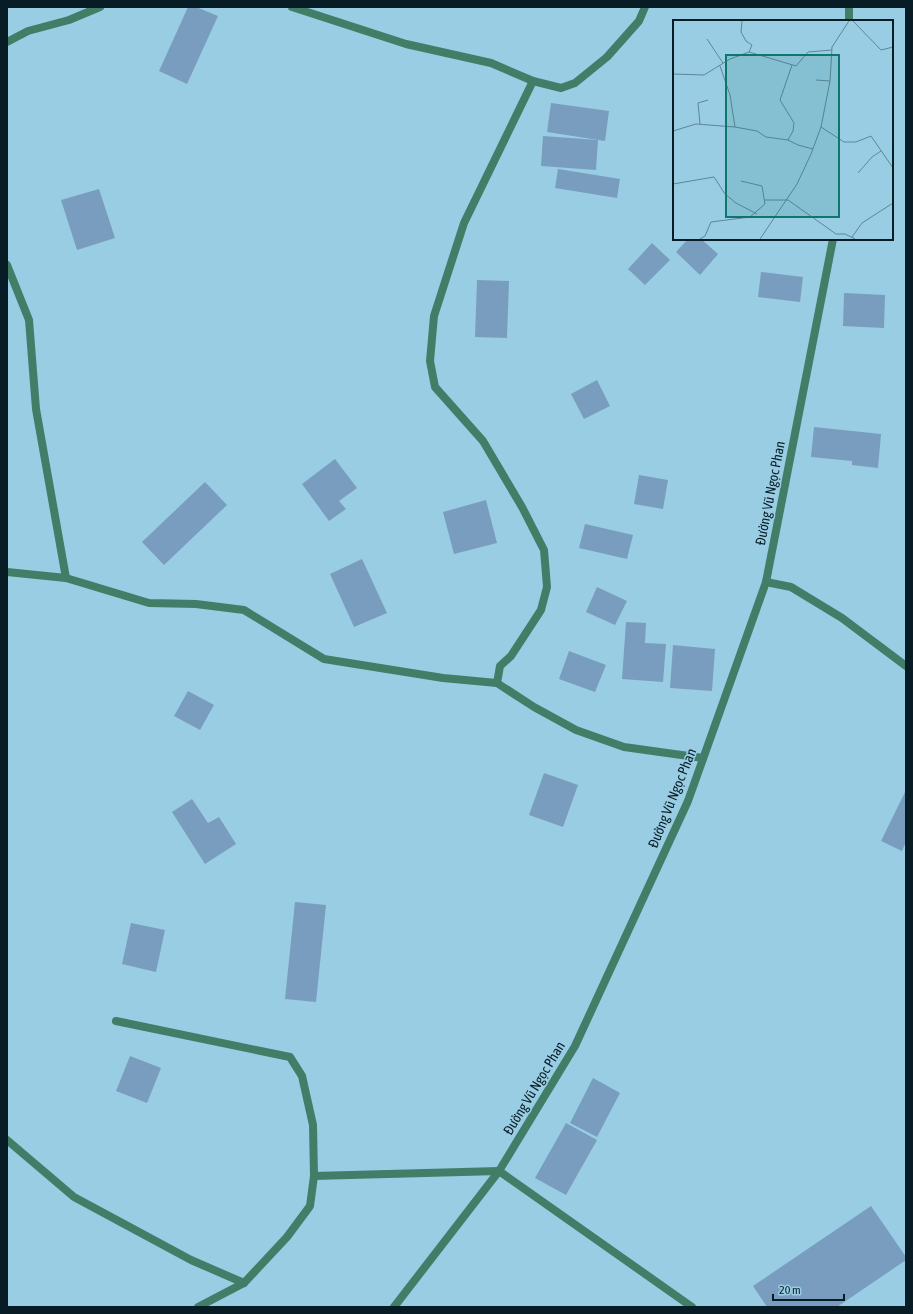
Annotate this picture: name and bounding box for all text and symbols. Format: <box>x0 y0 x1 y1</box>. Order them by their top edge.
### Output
inset map <box>673 20 893 240</box>
street label: Đường Vũ Ngọc Phan <box>752 440 788 546</box>
street label: Đường Vũ Ngọc Phan <box>645 746 699 850</box>
street label: Đường Vũ Ngọc Phan <box>500 1039 568 1137</box>
scale bar <box>773 1276 844 1302</box>
text: 20 m <box>779 1283 801 1297</box>

